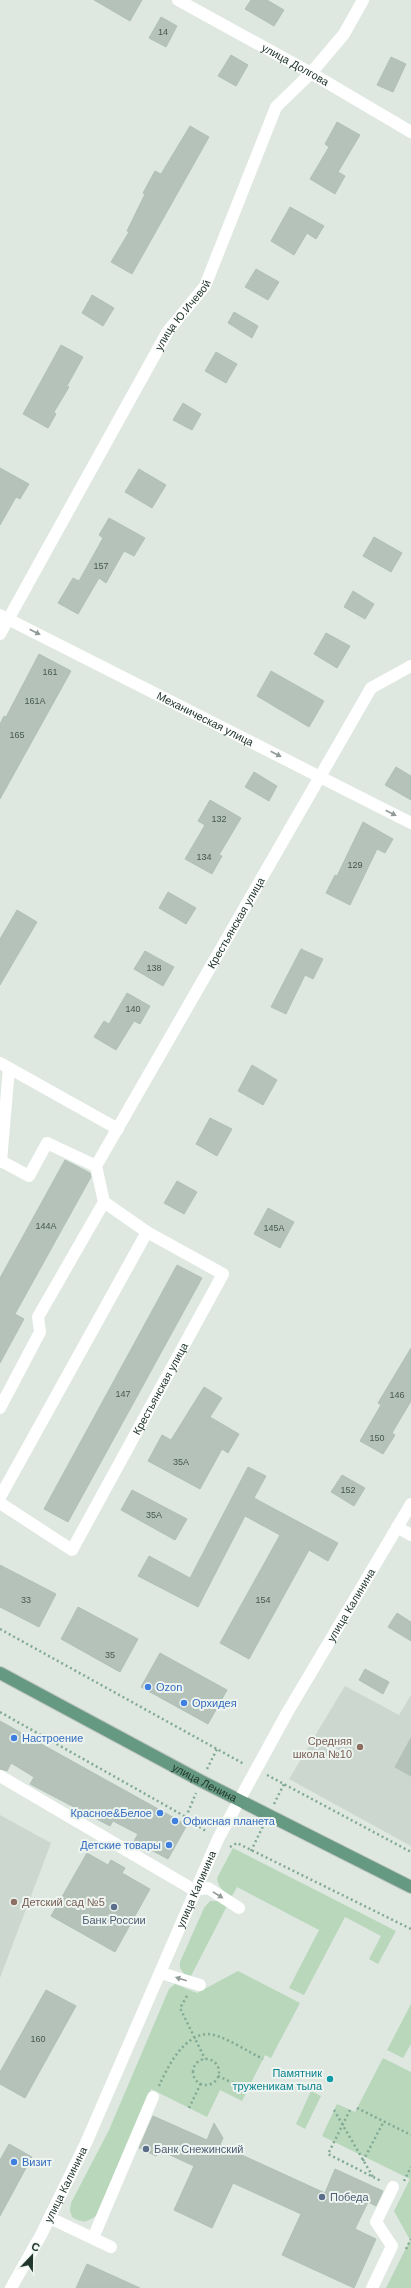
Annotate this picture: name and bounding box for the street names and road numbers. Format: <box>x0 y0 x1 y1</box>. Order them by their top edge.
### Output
street label: улица Долгова <box>260 41 332 89</box>
street label: улица Ю.Ичевой <box>153 278 213 352</box>
street label: Механическая улица <box>155 689 256 749</box>
street label: Крестьянская улица <box>205 874 267 970</box>
street label: Крестьянская улица <box>130 1340 191 1437</box>
street label: улица Калинина <box>325 1566 378 1644</box>
street label: улица Ленина <box>170 1761 240 1804</box>
street label: улица Калинина <box>174 1848 219 1930</box>
street label: улица Калинина <box>42 2144 90 2224</box>

